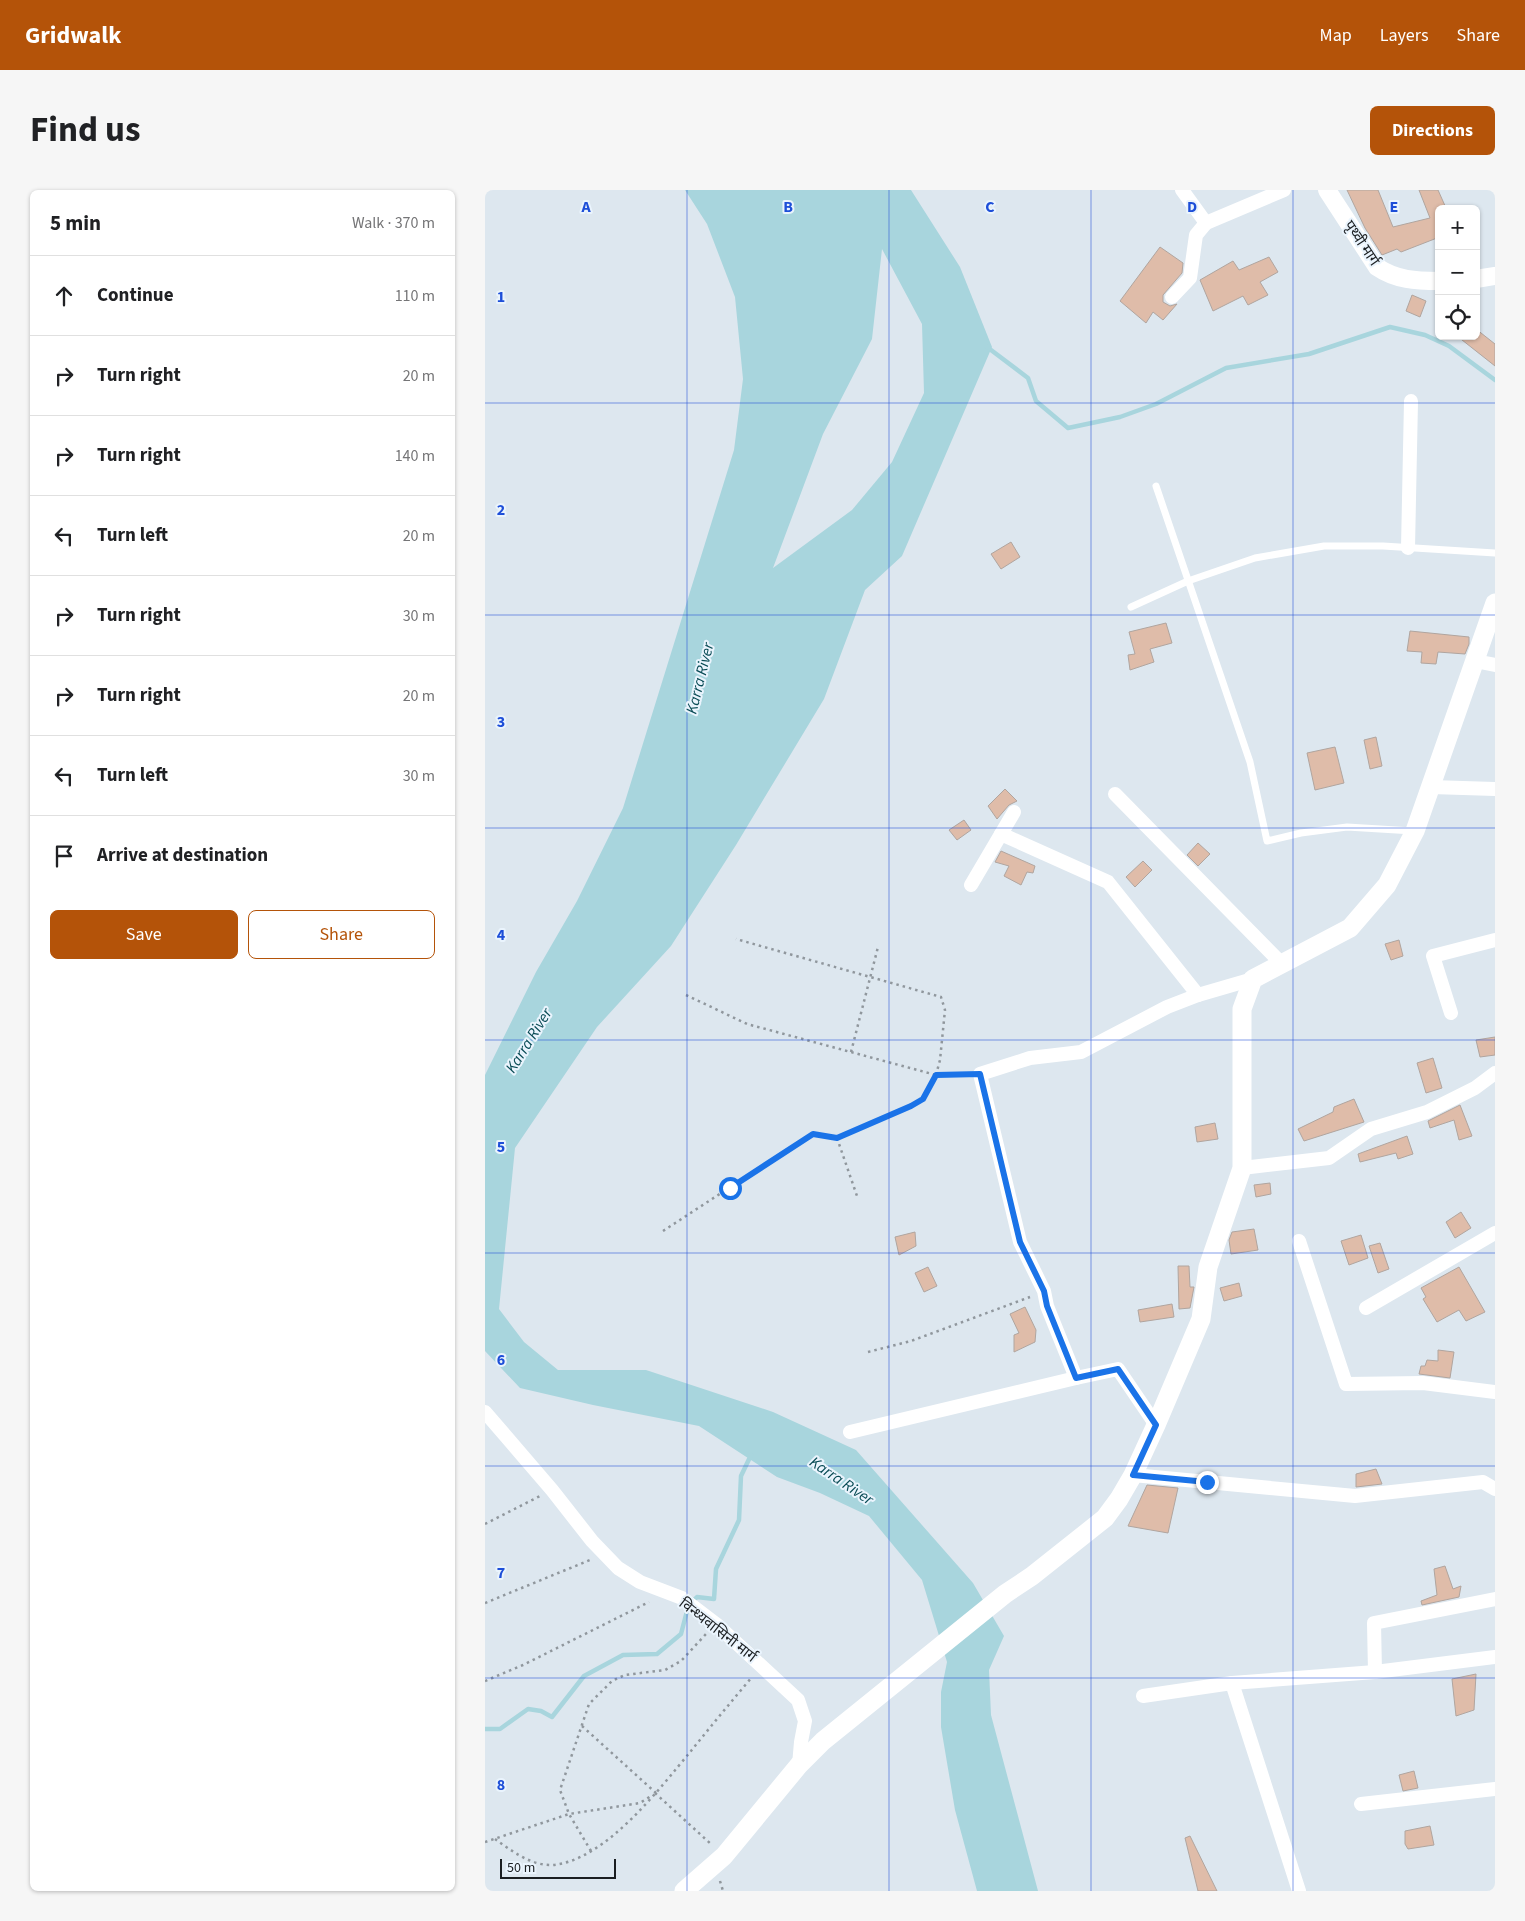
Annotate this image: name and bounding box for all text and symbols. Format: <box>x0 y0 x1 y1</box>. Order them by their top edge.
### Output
text: Gridwalk <box>25 18 121 53</box>
text: Map <box>1320 23 1352 48</box>
text: Layers <box>1380 23 1429 48</box>
text: Share <box>1457 23 1500 48</box>
text: Find us <box>30 105 140 155</box>
button: Directions <box>1370 106 1495 155</box>
text: A <box>580 196 591 218</box>
text: B <box>783 196 793 218</box>
text: C <box>985 196 995 218</box>
text: D <box>1187 196 1197 218</box>
text: E <box>1390 196 1398 218</box>
map controls <box>1435 205 1480 340</box>
button: + <box>1435 205 1480 250</box>
text: 5 min <box>50 208 101 238</box>
text: Walk · 370 m <box>352 212 435 234</box>
street label: पृथ्वी मार्ग <box>1339 216 1385 271</box>
button: − <box>1435 250 1480 295</box>
icon: ahead <box>50 282 78 310</box>
text: Continue <box>97 282 174 309</box>
text: 110 m <box>395 285 435 307</box>
text: 1 <box>497 286 505 308</box>
button: locate <box>1435 295 1480 340</box>
icon: right <box>50 362 78 390</box>
text: Turn right <box>97 362 181 389</box>
text: 20 m <box>403 365 435 387</box>
icon: right <box>50 442 78 470</box>
text: Turn right <box>97 442 181 469</box>
text: 140 m <box>395 445 435 467</box>
text: 2 <box>497 499 505 521</box>
icon: left <box>50 522 78 550</box>
text: Turn left <box>97 522 168 549</box>
text: 20 m <box>403 525 435 547</box>
icon: right <box>50 602 78 630</box>
text: Turn right <box>97 602 181 629</box>
text: 30 m <box>403 605 435 627</box>
water label: Karra River <box>680 639 720 716</box>
icon: right <box>50 682 78 710</box>
text: Turn right <box>97 682 181 709</box>
text: 20 m <box>403 685 435 707</box>
text: 3 <box>497 711 505 733</box>
icon: left <box>50 762 78 790</box>
text: Turn left <box>97 762 168 789</box>
text: 30 m <box>403 765 435 787</box>
icon: arrive <box>50 842 78 870</box>
text: Arrive at destination <box>97 842 268 869</box>
button: Save <box>50 910 238 959</box>
button: Share <box>248 910 435 959</box>
text: 4 <box>497 924 506 946</box>
water label: Karra River <box>500 1003 558 1077</box>
text: 5 <box>497 1136 505 1158</box>
route start <box>719 1177 742 1200</box>
text: 6 <box>497 1349 505 1371</box>
water label: Karra River <box>805 1451 879 1511</box>
route end <box>1196 1471 1219 1494</box>
text: 7 <box>497 1562 505 1584</box>
street label: विन्ध्यवासिनी मार्ग <box>674 1593 762 1668</box>
text: 8 <box>497 1774 505 1796</box>
scale bar <box>500 1856 616 1879</box>
text: 50 m <box>507 1858 535 1878</box>

